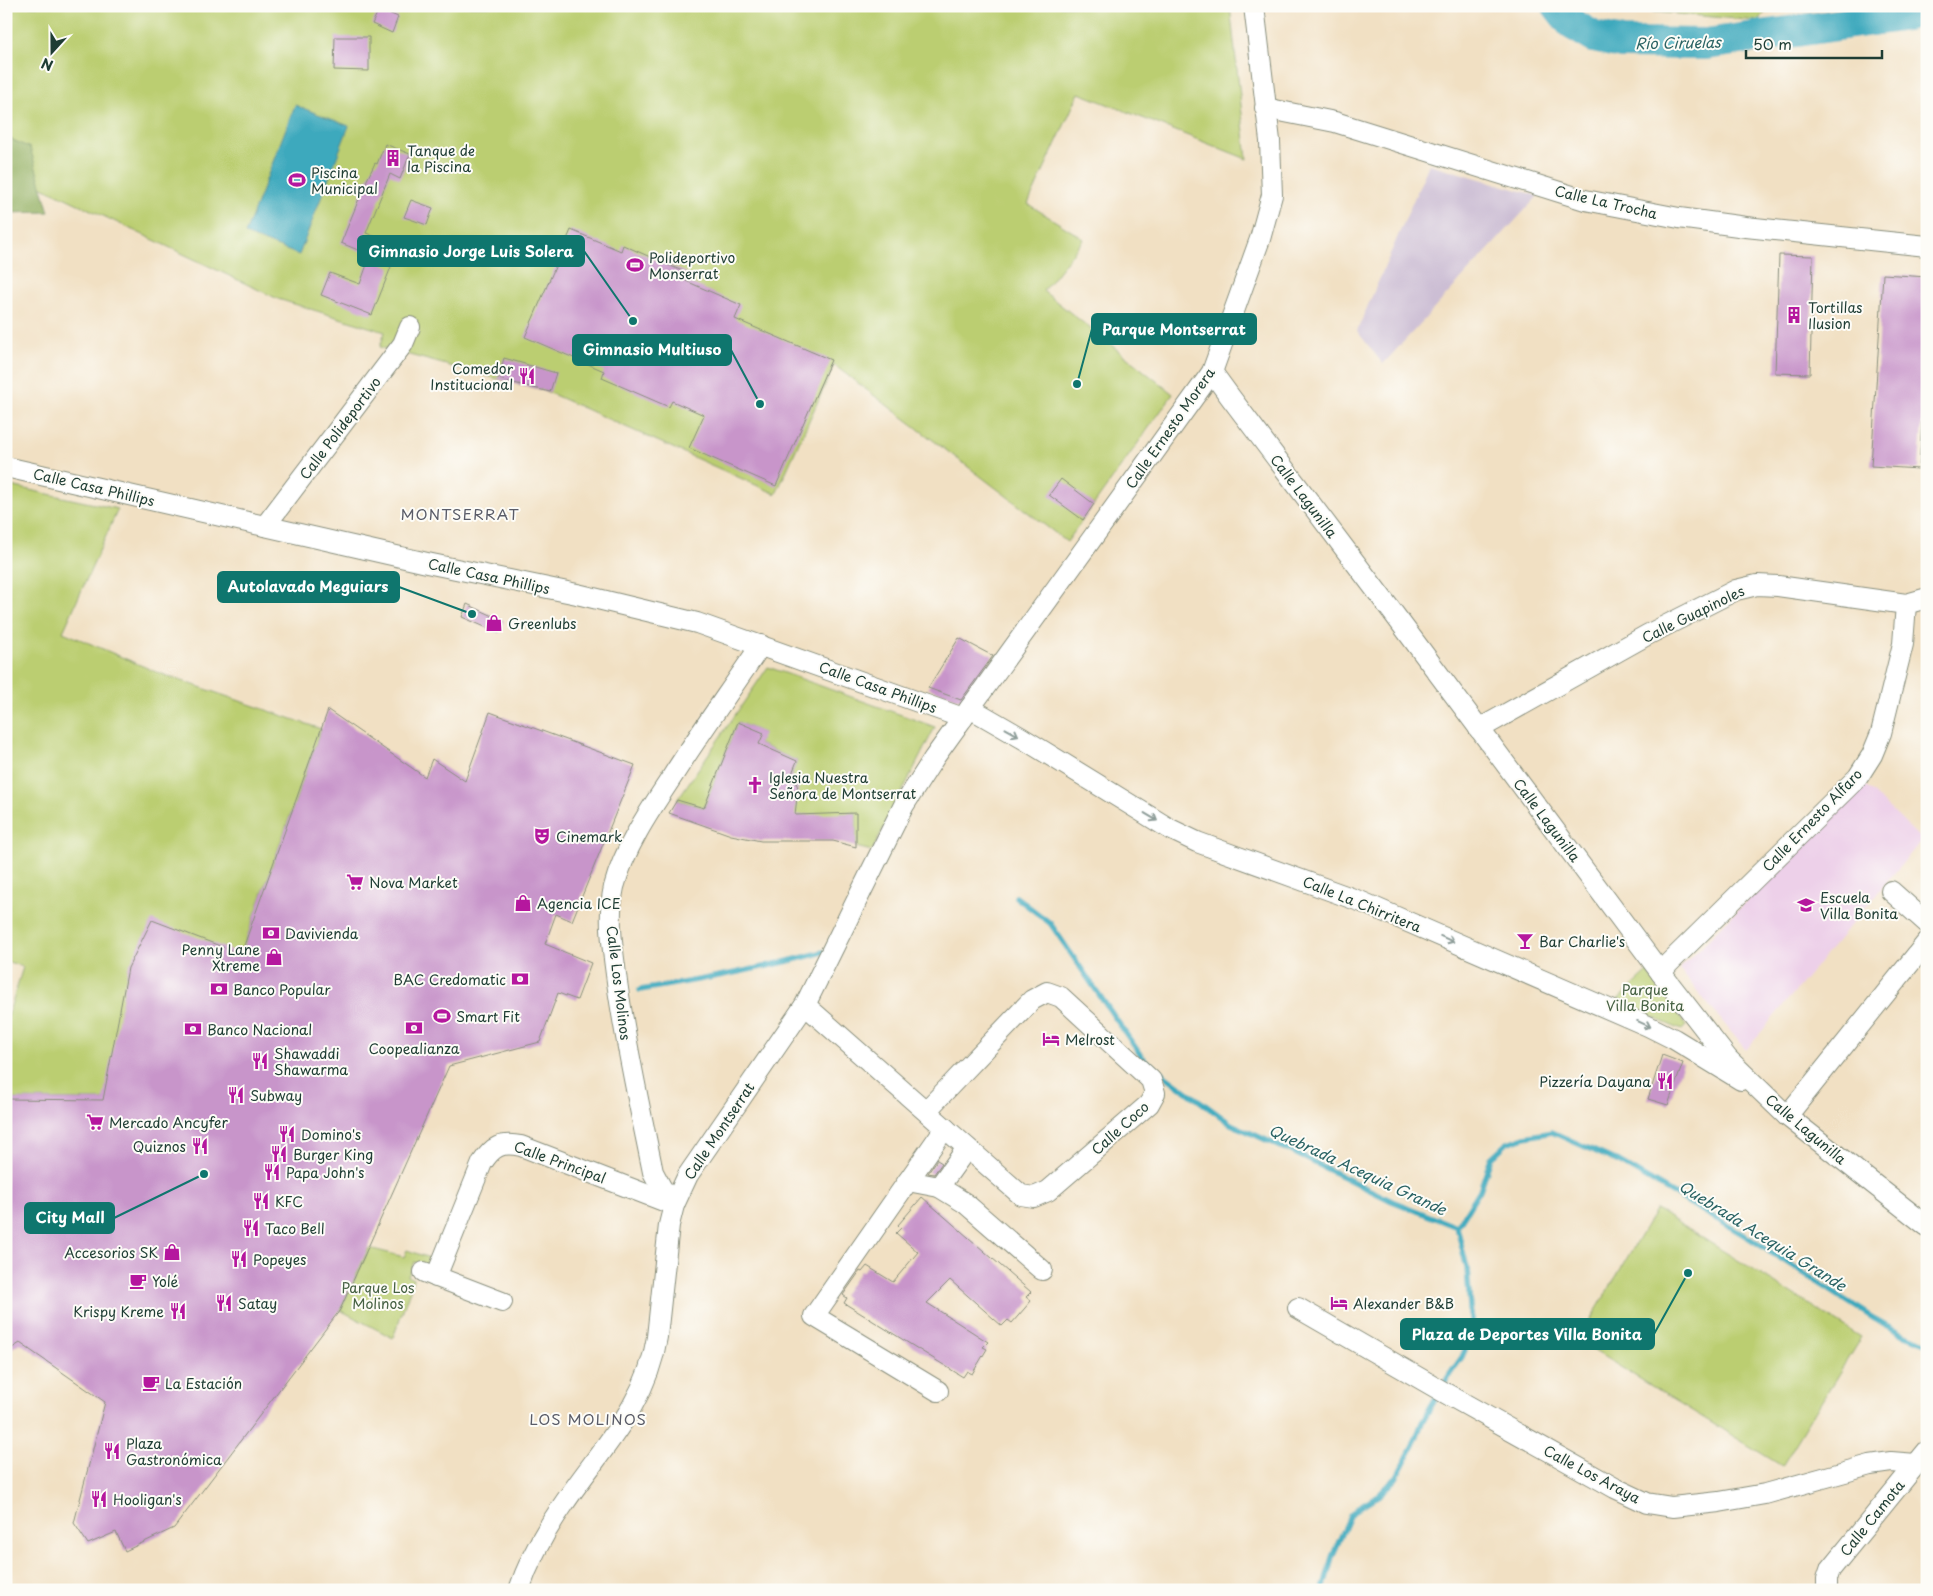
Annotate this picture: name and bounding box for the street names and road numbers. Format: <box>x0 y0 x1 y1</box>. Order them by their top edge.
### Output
street label: Calle La Trocha <box>1553 180 1660 224</box>
street label: Calle Ernesto Morera <box>1120 363 1220 493</box>
street label: Calle Polideportivo <box>294 372 386 484</box>
street label: Calle Lagunilla <box>1266 450 1343 542</box>
street label: Calle Casa Phillips <box>31 463 157 511</box>
street label: Calle Casa Phillips <box>426 553 552 599</box>
street label: Calle Guapinoles <box>1638 580 1748 648</box>
street label: Calle Casa Phillips <box>816 656 940 718</box>
street label: Calle Ernesto Alfaro <box>1757 764 1867 876</box>
street label: Calle Lagunilla <box>1509 774 1586 866</box>
street label: Calle La Chirritera <box>1300 871 1425 938</box>
street label: Calle Los Molinos <box>602 925 636 1041</box>
street label: Calle Montserrat <box>679 1078 760 1184</box>
street label: Calle Lagunilla <box>1761 1089 1851 1169</box>
street label: Calle Coco <box>1086 1096 1154 1160</box>
street label: Calle Principal <box>511 1136 609 1188</box>
street label: Calle Los Araya <box>1540 1440 1644 1508</box>
street label: Calle Camota <box>1835 1475 1909 1561</box>

